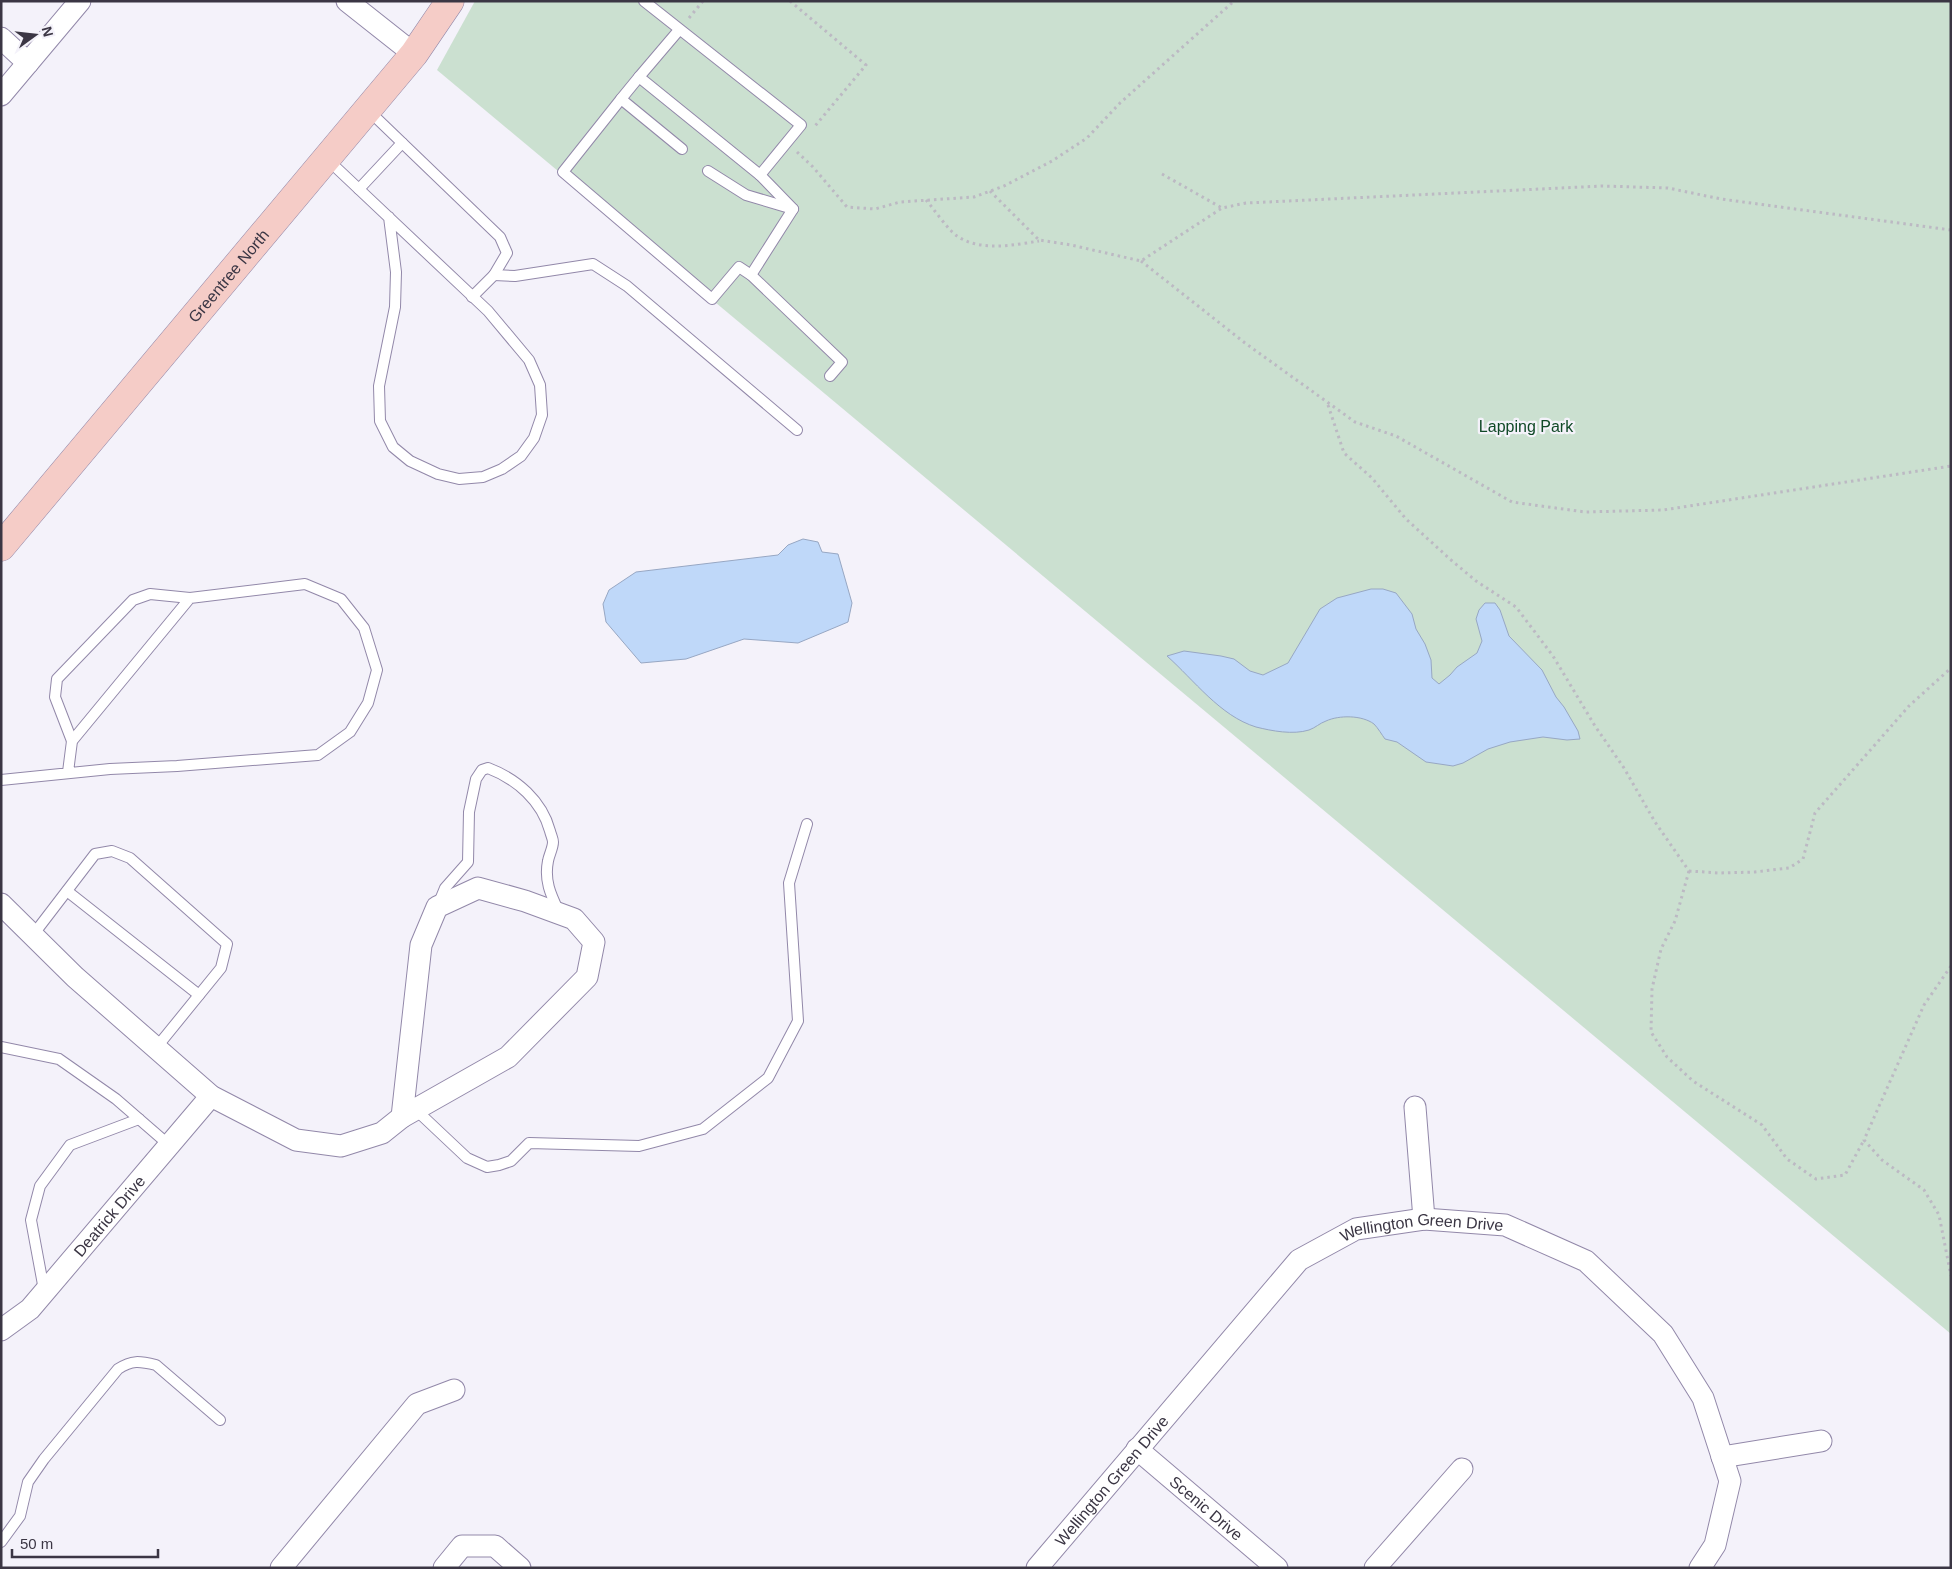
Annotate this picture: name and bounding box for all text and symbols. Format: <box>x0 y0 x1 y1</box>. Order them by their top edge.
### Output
north arrow <box>10 10 60 60</box>
text: N <box>39 25 57 39</box>
street label: Greentree North <box>185 226 272 325</box>
park label: Lapping Park <box>1479 418 1574 435</box>
street label: Deatrick Drive <box>70 1172 148 1260</box>
street label: Wellington Green Drive <box>1337 1210 1504 1245</box>
street label: Wellington Green Drive <box>1052 1412 1172 1549</box>
street label: Scenic Drive <box>1167 1472 1246 1544</box>
scale bar <box>12 1526 159 1558</box>
text: 50 m <box>20 1535 53 1552</box>

